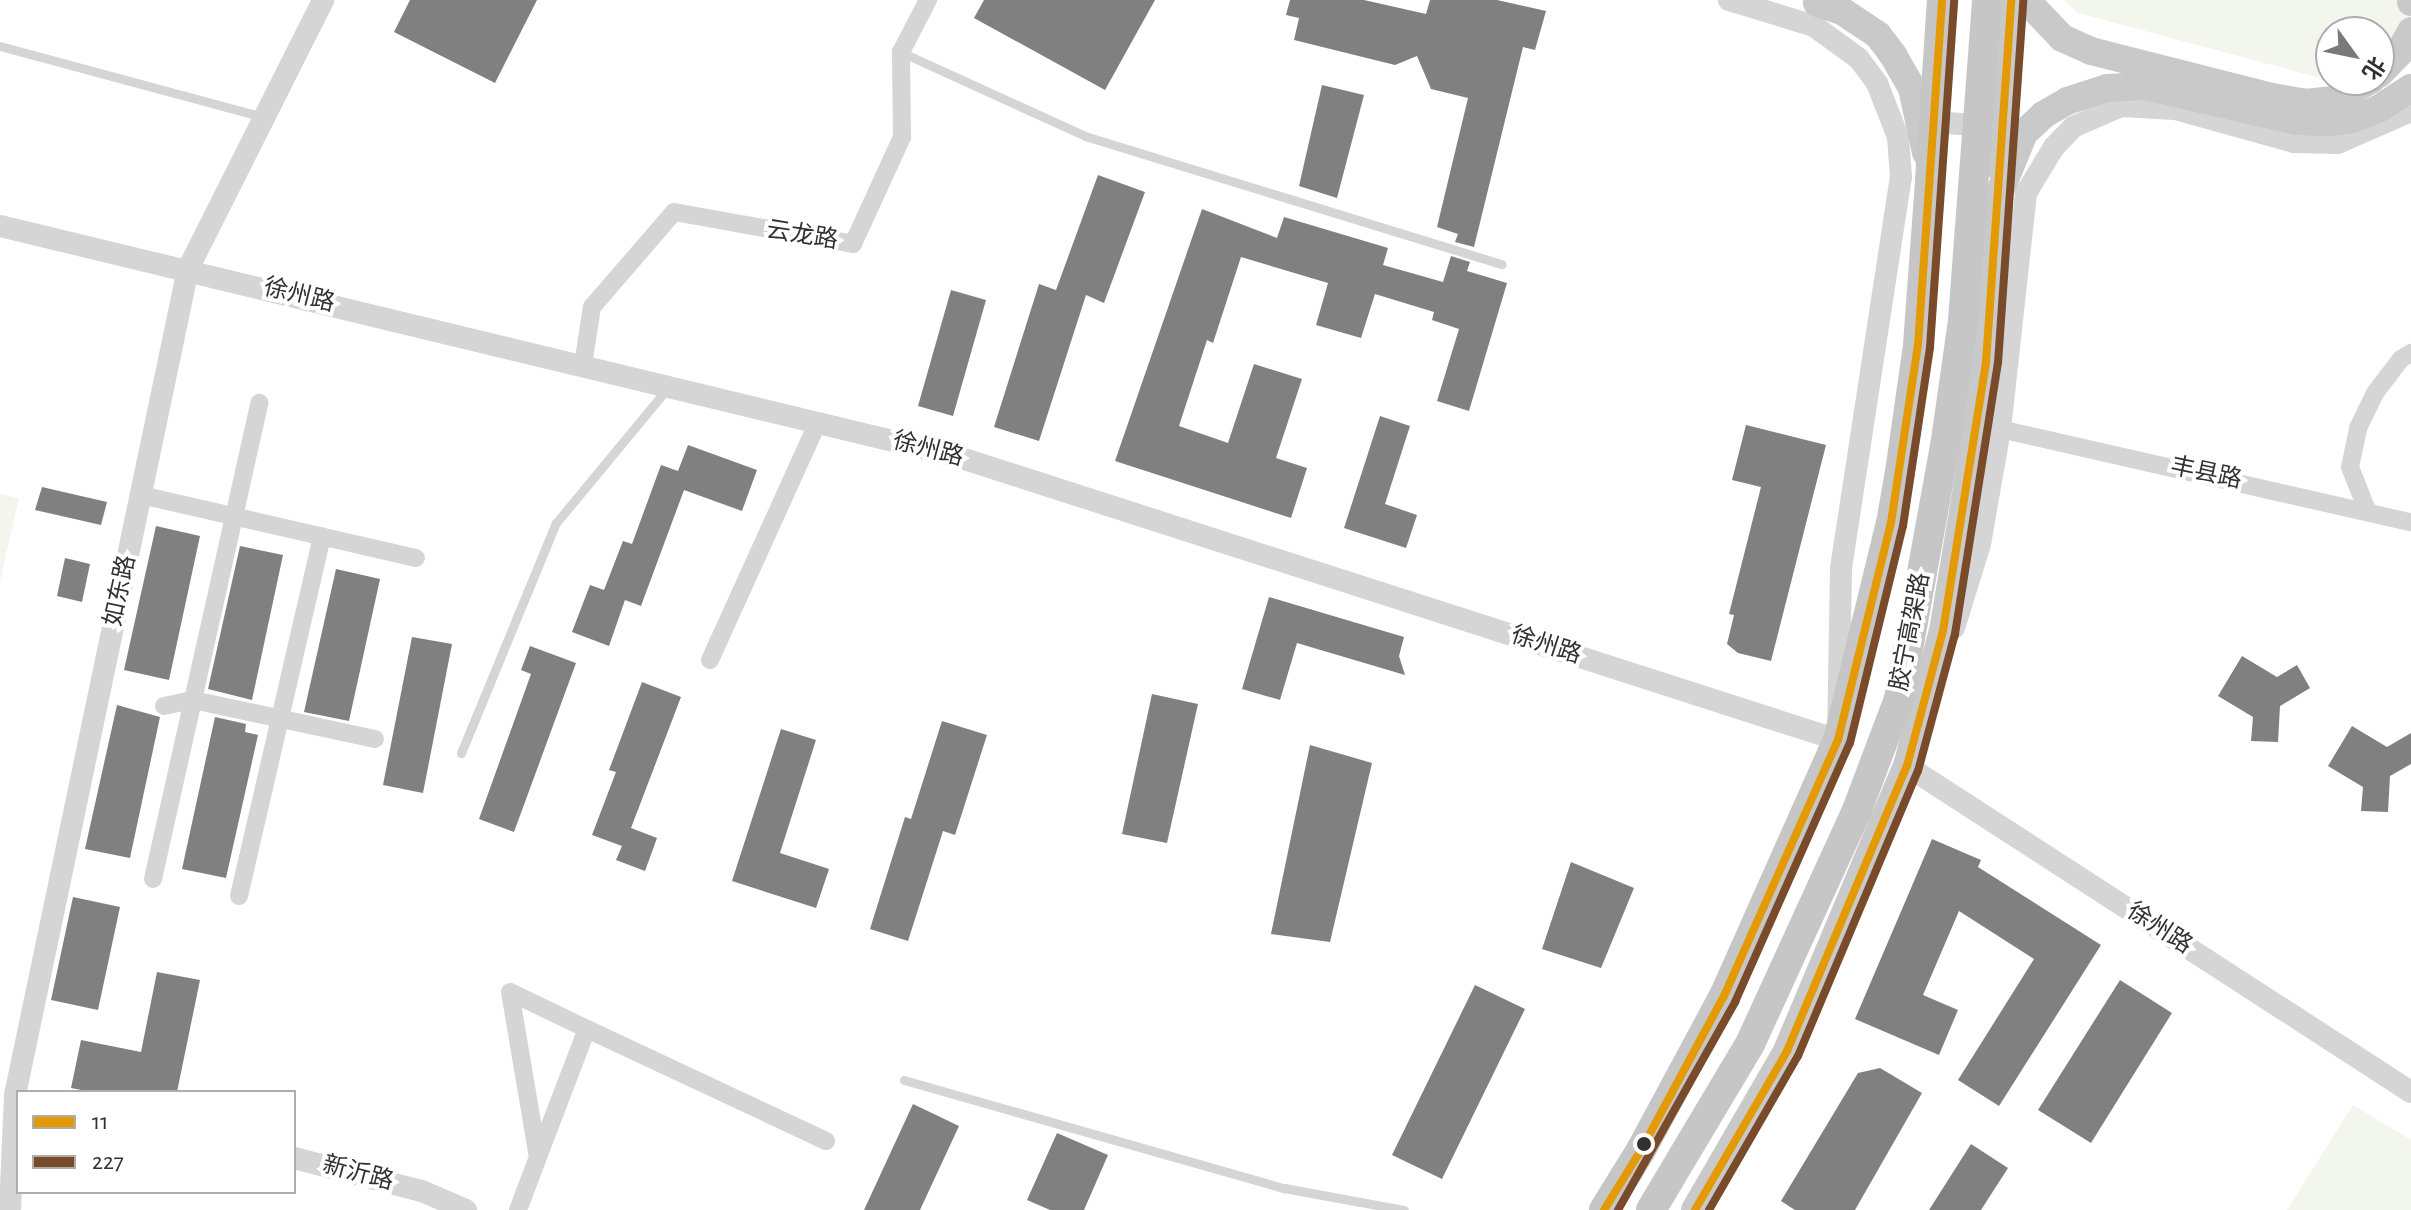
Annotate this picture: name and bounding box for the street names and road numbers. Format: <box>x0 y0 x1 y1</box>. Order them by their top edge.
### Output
street label: 云龙路 <box>764 216 840 256</box>
street label: 徐州路 <box>261 273 337 319</box>
street label: 徐州路 <box>889 427 967 473</box>
street label: 丰县路 <box>2168 452 2244 496</box>
street label: 如东路 <box>99 553 143 629</box>
street label: 胶宁高架路 <box>1885 570 1937 694</box>
street label: 徐州路 <box>1507 621 1585 671</box>
street label: 徐州路 <box>2121 897 2197 961</box>
street label: 新沂路 <box>319 1151 397 1197</box>

